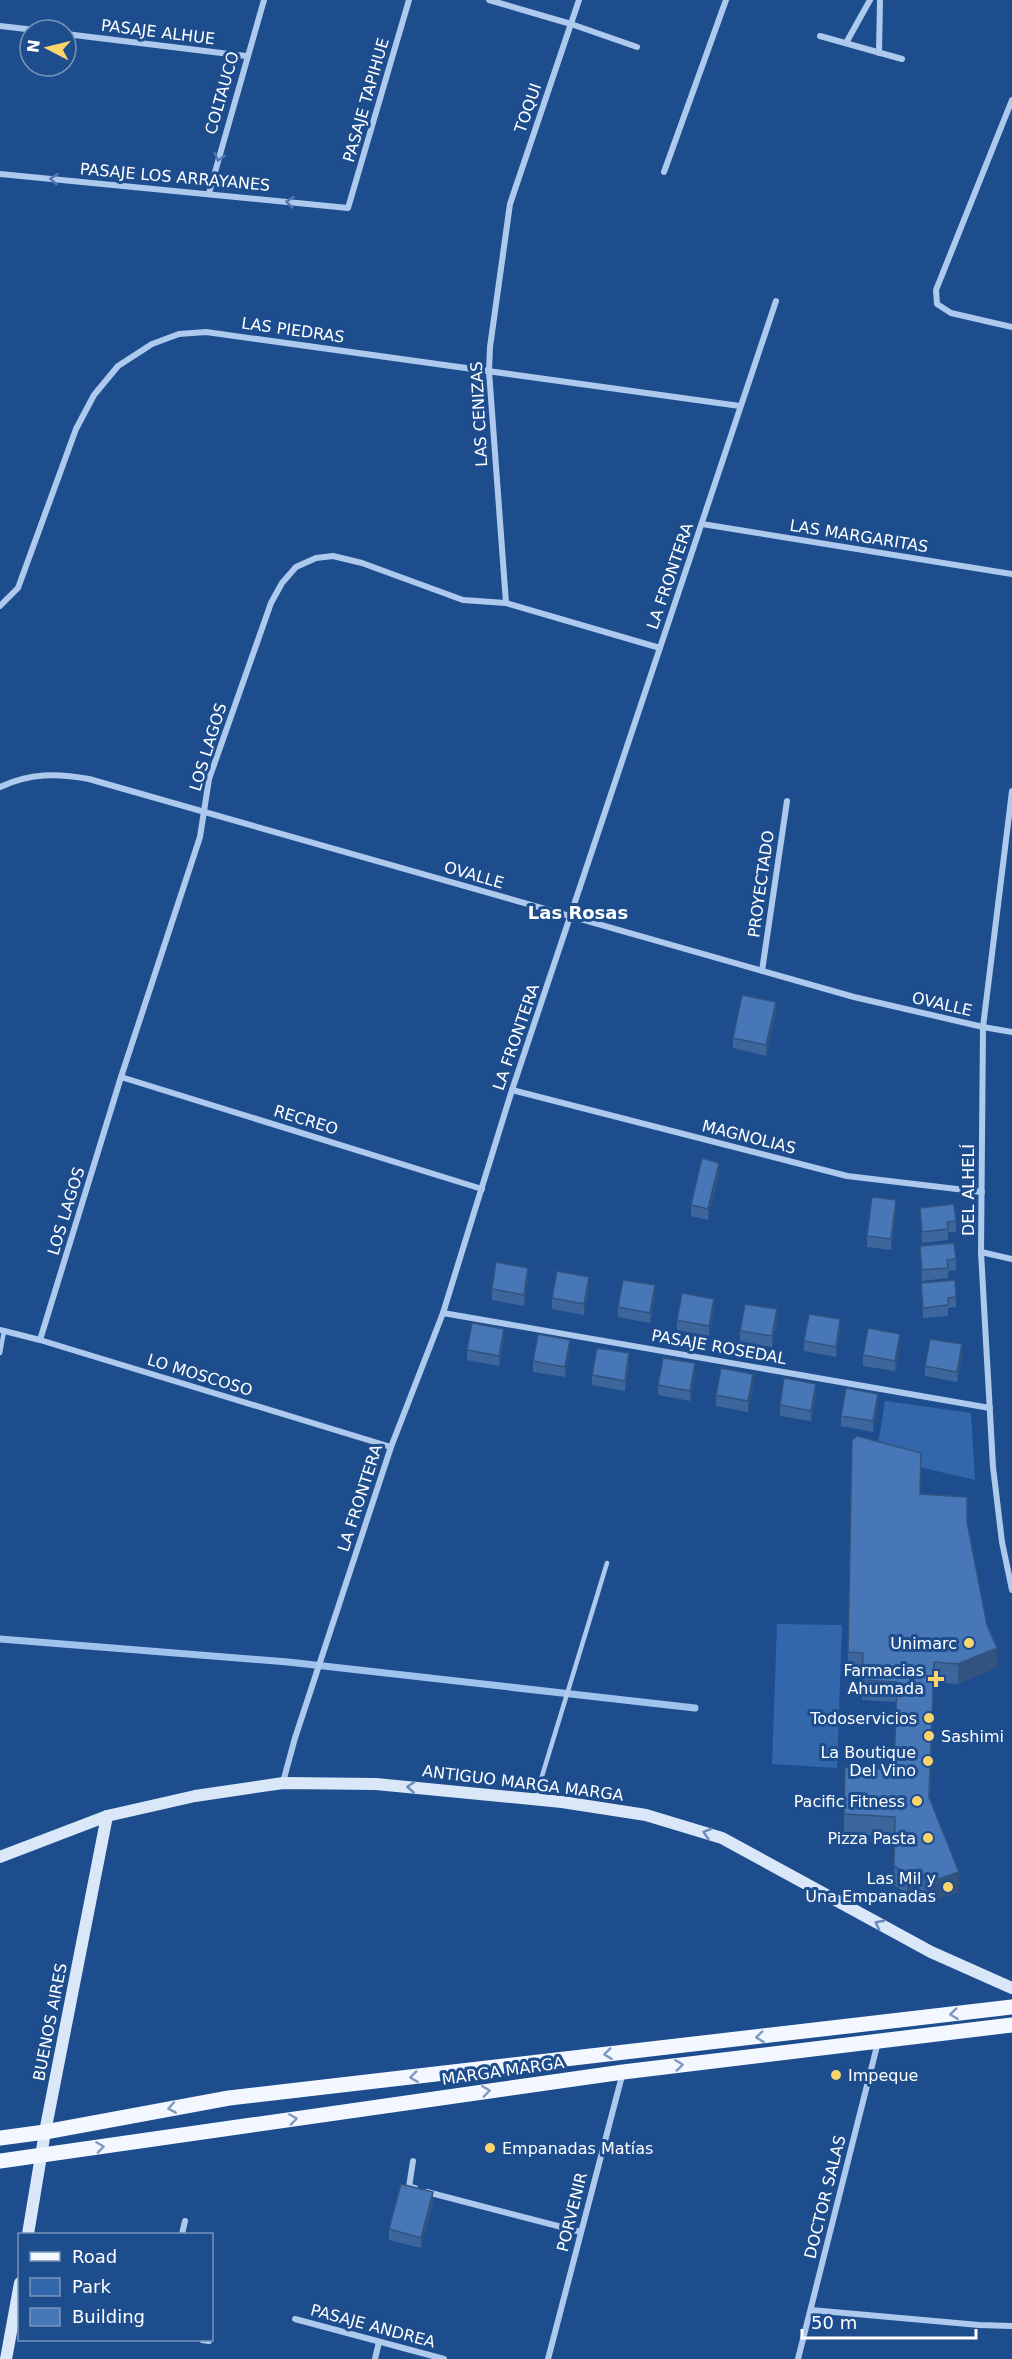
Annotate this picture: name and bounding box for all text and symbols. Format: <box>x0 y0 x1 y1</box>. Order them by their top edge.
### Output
street label: PASAJE ALHUE <box>100 16 216 48</box>
north arrow <box>18 18 78 78</box>
street label: PASAJE TAPIHUE <box>339 36 393 164</box>
text: N <box>23 38 44 54</box>
street label: COLTAUCO <box>201 49 243 137</box>
street label: TOQUI <box>510 81 545 136</box>
one-way arrow <box>213 152 226 162</box>
street label: PASAJE LOS ARRAYANES <box>79 159 271 195</box>
one-way arrow <box>50 173 59 186</box>
one-way arrow <box>285 196 295 209</box>
street label: LAS PIEDRAS <box>240 313 346 347</box>
street label: LAS CENIZAS <box>467 361 491 467</box>
street label: LAS MARGARITAS <box>788 516 930 556</box>
street label: LA FRONTERA <box>643 520 697 632</box>
street label: LOS LAGOS <box>186 701 230 793</box>
street label: PROYECTADO <box>744 829 778 939</box>
street label: OVALLE <box>442 857 506 893</box>
district label: Las Rosas <box>528 902 628 923</box>
street label: LA FRONTERA <box>489 981 543 1093</box>
street label: OVALLE <box>910 988 974 1020</box>
street label: RECREO <box>272 1101 340 1139</box>
street label: MAGNOLIAS <box>700 1116 798 1158</box>
street label: DEL ALHELÍ <box>959 1144 978 1236</box>
street label: LOS LAGOS <box>44 1165 88 1257</box>
street label: PASAJE ROSEDAL <box>650 1326 788 1368</box>
street label: LO MOSCOSO <box>145 1350 255 1400</box>
street label: LA FRONTERA <box>334 1442 386 1554</box>
place label: Unimarc <box>890 1634 957 1653</box>
marker: Unimarc <box>962 1636 976 1650</box>
place label: Farmacias Ahumada <box>843 1661 924 1698</box>
marker: Farmacias Ahumada <box>929 1672 943 1686</box>
place label: Todoservicios <box>809 1709 917 1728</box>
marker: Todoservicios <box>922 1711 936 1725</box>
place label: Sashimi <box>941 1727 1004 1746</box>
marker: Sashimi <box>922 1729 936 1743</box>
place label: La Boutique Del Vino <box>820 1743 916 1780</box>
marker: La Boutique Del Vino <box>921 1754 935 1768</box>
street label: ANTIGUO MARGA MARGA <box>421 1761 625 1805</box>
one-way arrow <box>407 1781 416 1794</box>
place label: Pacific Fitness <box>794 1792 905 1811</box>
marker: Pacific Fitness <box>910 1794 924 1808</box>
one-way arrow <box>702 1828 713 1840</box>
place label: Pizza Pasta <box>827 1829 916 1848</box>
marker: Pizza Pasta <box>921 1831 935 1845</box>
place label: Las Mil y Una Empanadas <box>805 1869 936 1906</box>
marker: Las Mil y Una Empanadas <box>941 1880 955 1894</box>
one-way arrow <box>875 1920 885 1931</box>
street label: BUENOS AIRES <box>29 1961 71 2083</box>
one-way arrow <box>949 2007 958 2020</box>
one-way arrow <box>756 2030 765 2042</box>
one-way arrow <box>603 2047 612 2060</box>
street label: MARGA MARGA <box>441 2053 566 2089</box>
one-way arrow <box>675 2060 684 2072</box>
place label: Impeque <box>848 2066 918 2085</box>
marker: Impeque <box>829 2068 843 2082</box>
one-way arrow <box>409 2070 419 2082</box>
one-way arrow <box>481 2085 491 2098</box>
one-way arrow <box>167 2101 177 2114</box>
one-way arrow <box>288 2113 298 2125</box>
street label: DOCTOR SALAS <box>800 2133 850 2261</box>
place label: Empanadas Matías <box>502 2139 653 2158</box>
marker: Empanadas Matías <box>483 2141 497 2155</box>
one-way arrow <box>96 2142 105 2154</box>
street label: PORVENIR <box>553 2170 591 2254</box>
legend <box>18 2233 213 2341</box>
text: Road <box>72 2246 117 2267</box>
text: Park <box>72 2276 111 2297</box>
street label: PASAJE ANDREA <box>309 2300 437 2352</box>
scale bar <box>802 2302 976 2340</box>
text: Building <box>72 2306 145 2327</box>
text: 50 m <box>811 2312 857 2333</box>

